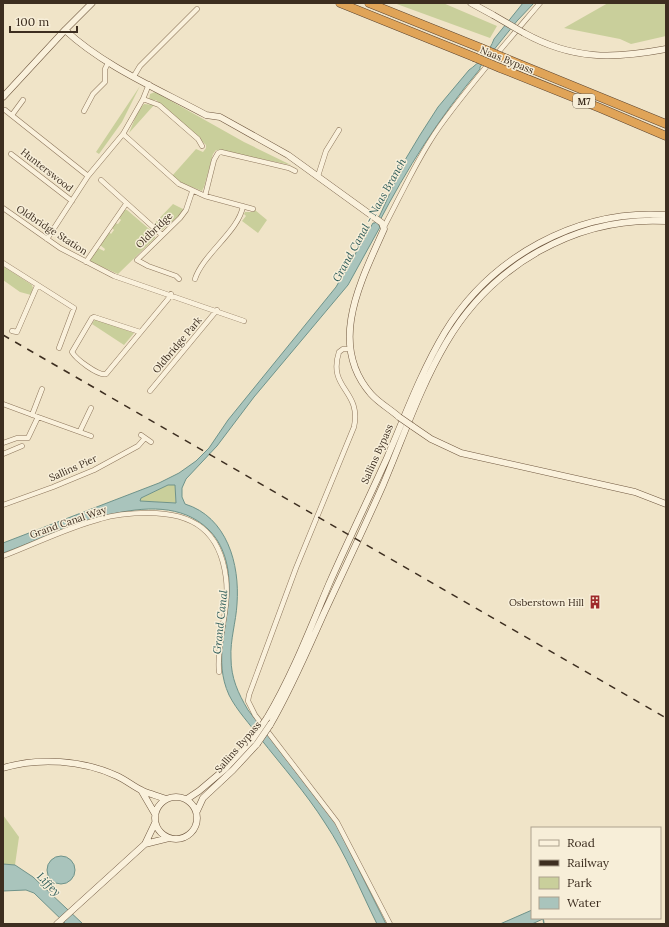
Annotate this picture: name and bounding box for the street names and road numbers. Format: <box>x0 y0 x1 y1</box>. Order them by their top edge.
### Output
street label: Naas Bypass <box>478 43 536 77</box>
road number: M7 <box>573 94 595 108</box>
street label: Hunterswood <box>18 145 76 195</box>
street label: Oldbridge Station <box>14 202 90 258</box>
street label: Oldbridge <box>133 209 176 251</box>
street label: Oldbridge Park <box>150 314 205 376</box>
street label: Sallins Bypass <box>358 422 396 486</box>
street label: Sallins Pier <box>47 451 100 484</box>
street label: Grand Canal Way <box>28 503 109 541</box>
street label: Sallins Bypass <box>212 718 264 775</box>

